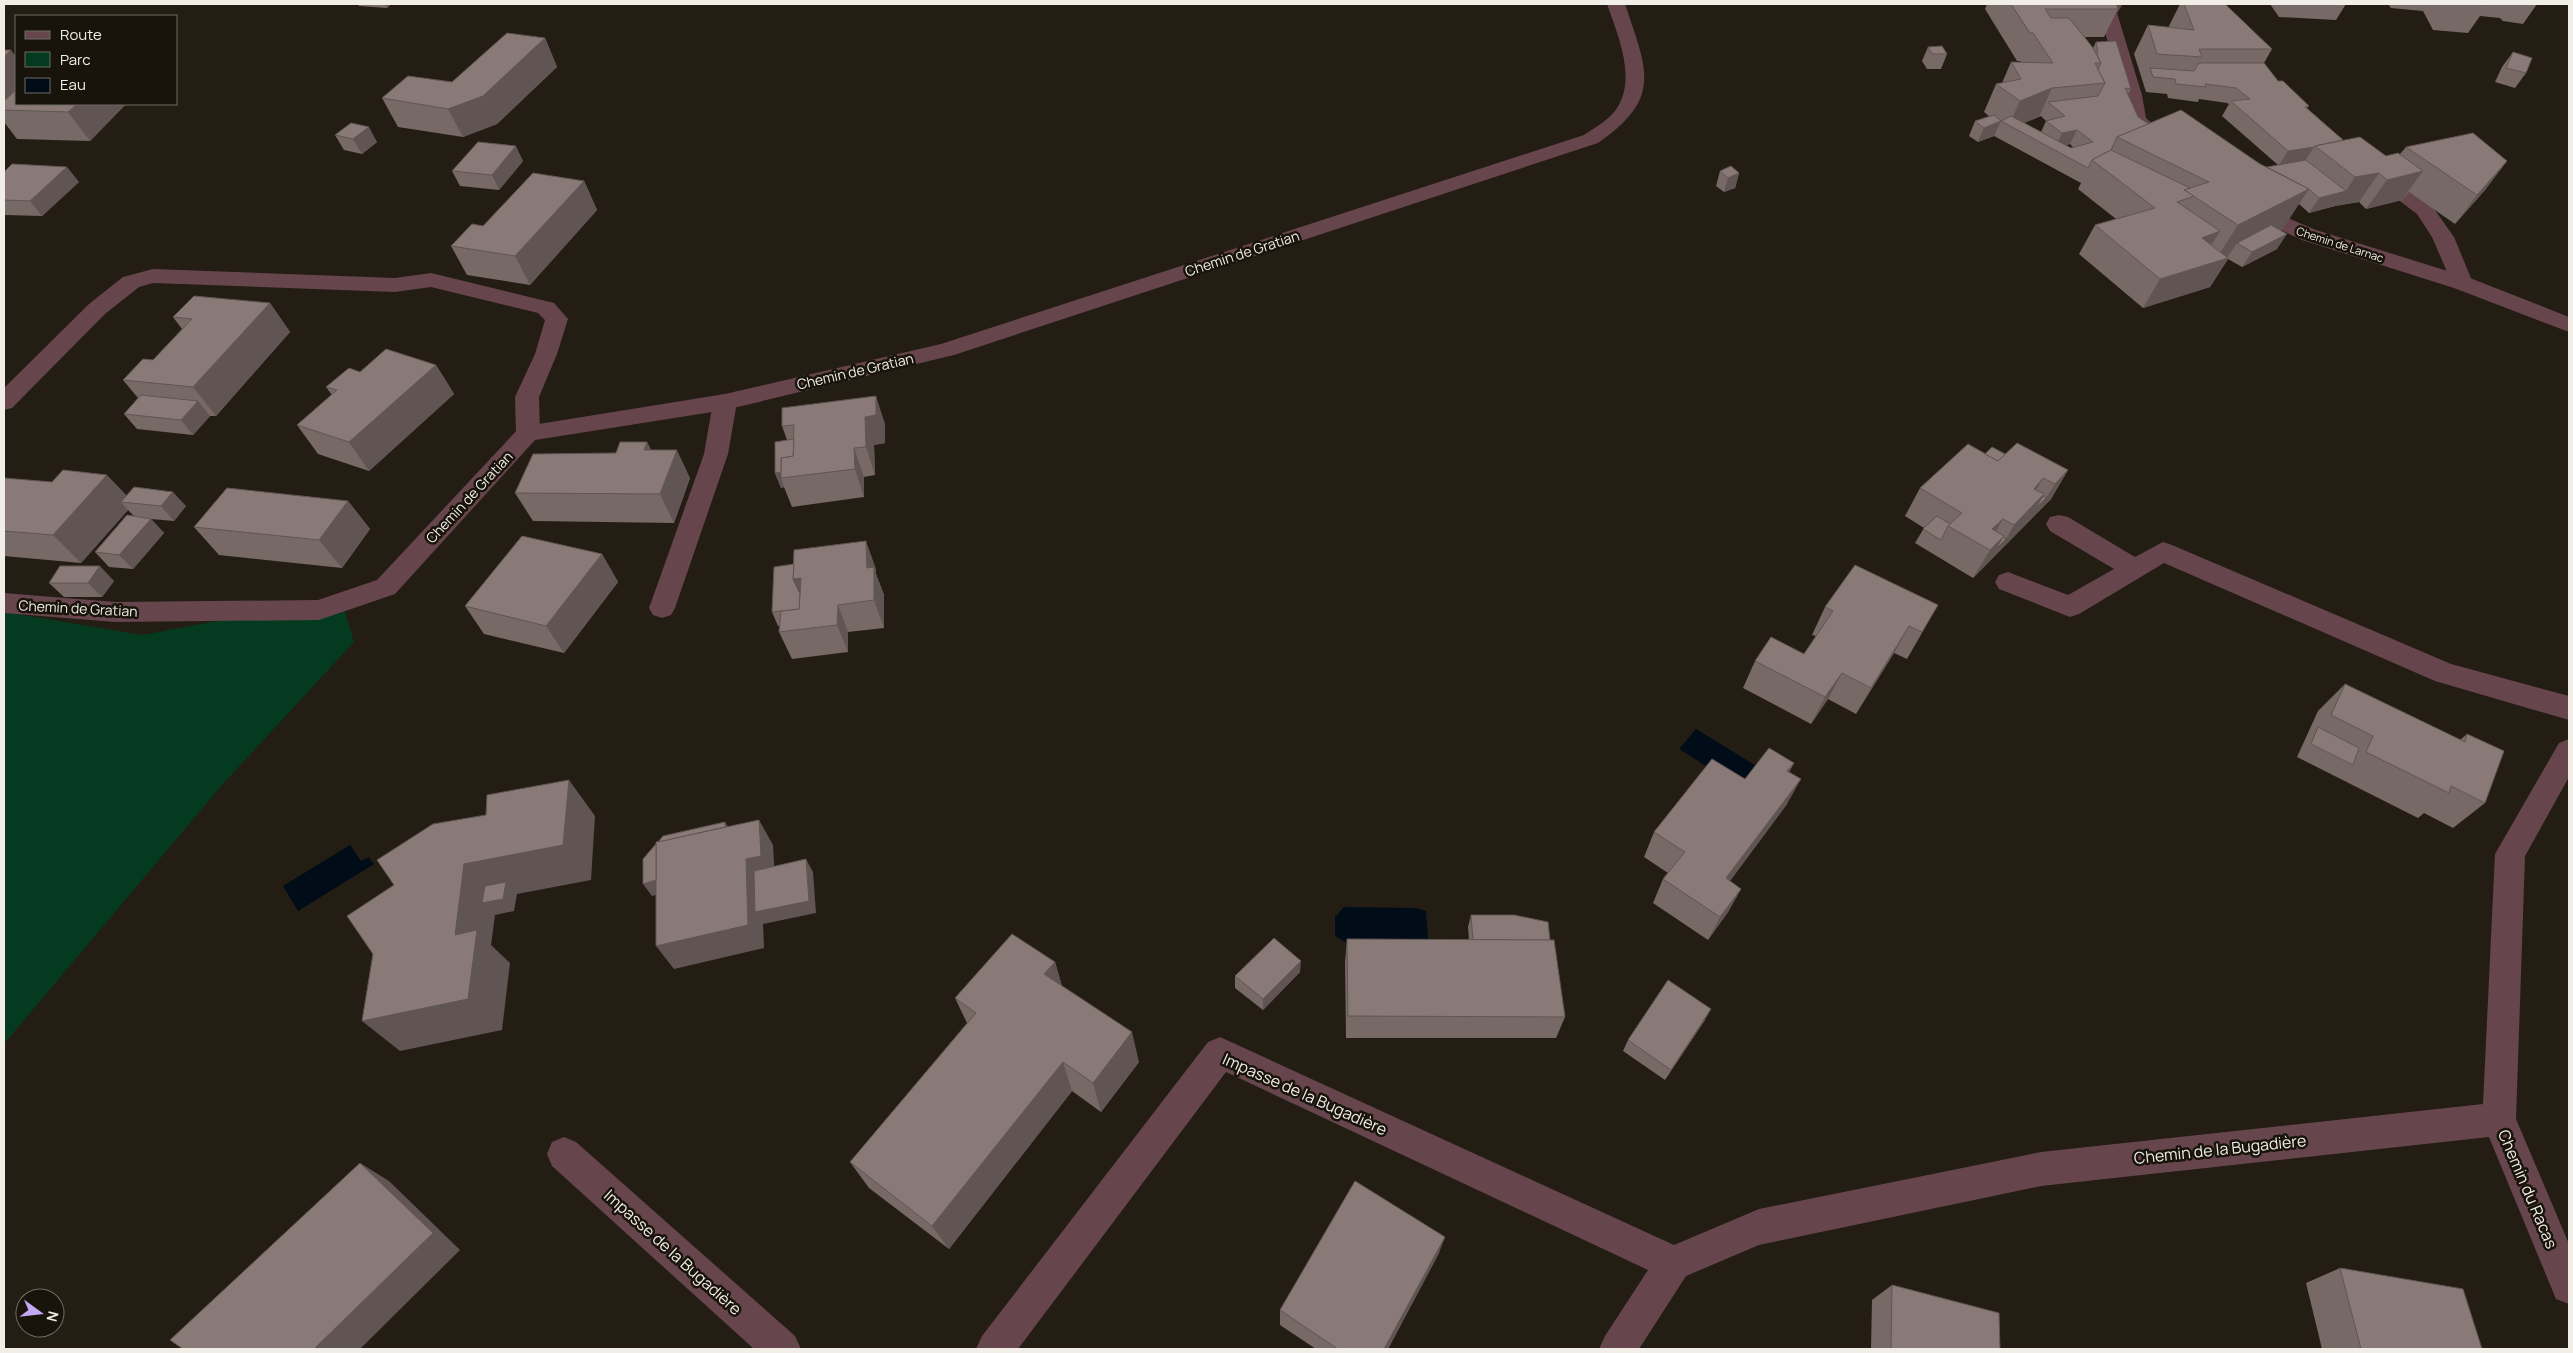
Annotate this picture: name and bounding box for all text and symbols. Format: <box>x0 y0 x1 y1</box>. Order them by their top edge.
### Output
legend <box>15 15 178 105</box>
text: Route <box>60 24 102 45</box>
text: Parc <box>60 49 91 70</box>
text: Eau <box>60 74 86 95</box>
street label: Chemin de Larnac <box>2294 223 2386 265</box>
street label: Chemin de Gratian <box>1182 226 1302 280</box>
street label: Chemin de Gratian <box>795 348 915 394</box>
street label: Chemin de Gratian <box>421 447 517 547</box>
street label: Chemin de Gratian <box>18 595 138 621</box>
street label: Impasse de la Bugadière <box>1219 1048 1391 1140</box>
street label: Chemin du Racas <box>2493 1126 2563 1252</box>
street label: Chemin de la Bugadière <box>2133 1129 2307 1169</box>
street label: Impasse de la Bugadière <box>599 1184 747 1320</box>
north arrow <box>15 1288 65 1338</box>
text: N <box>43 1309 64 1324</box>

